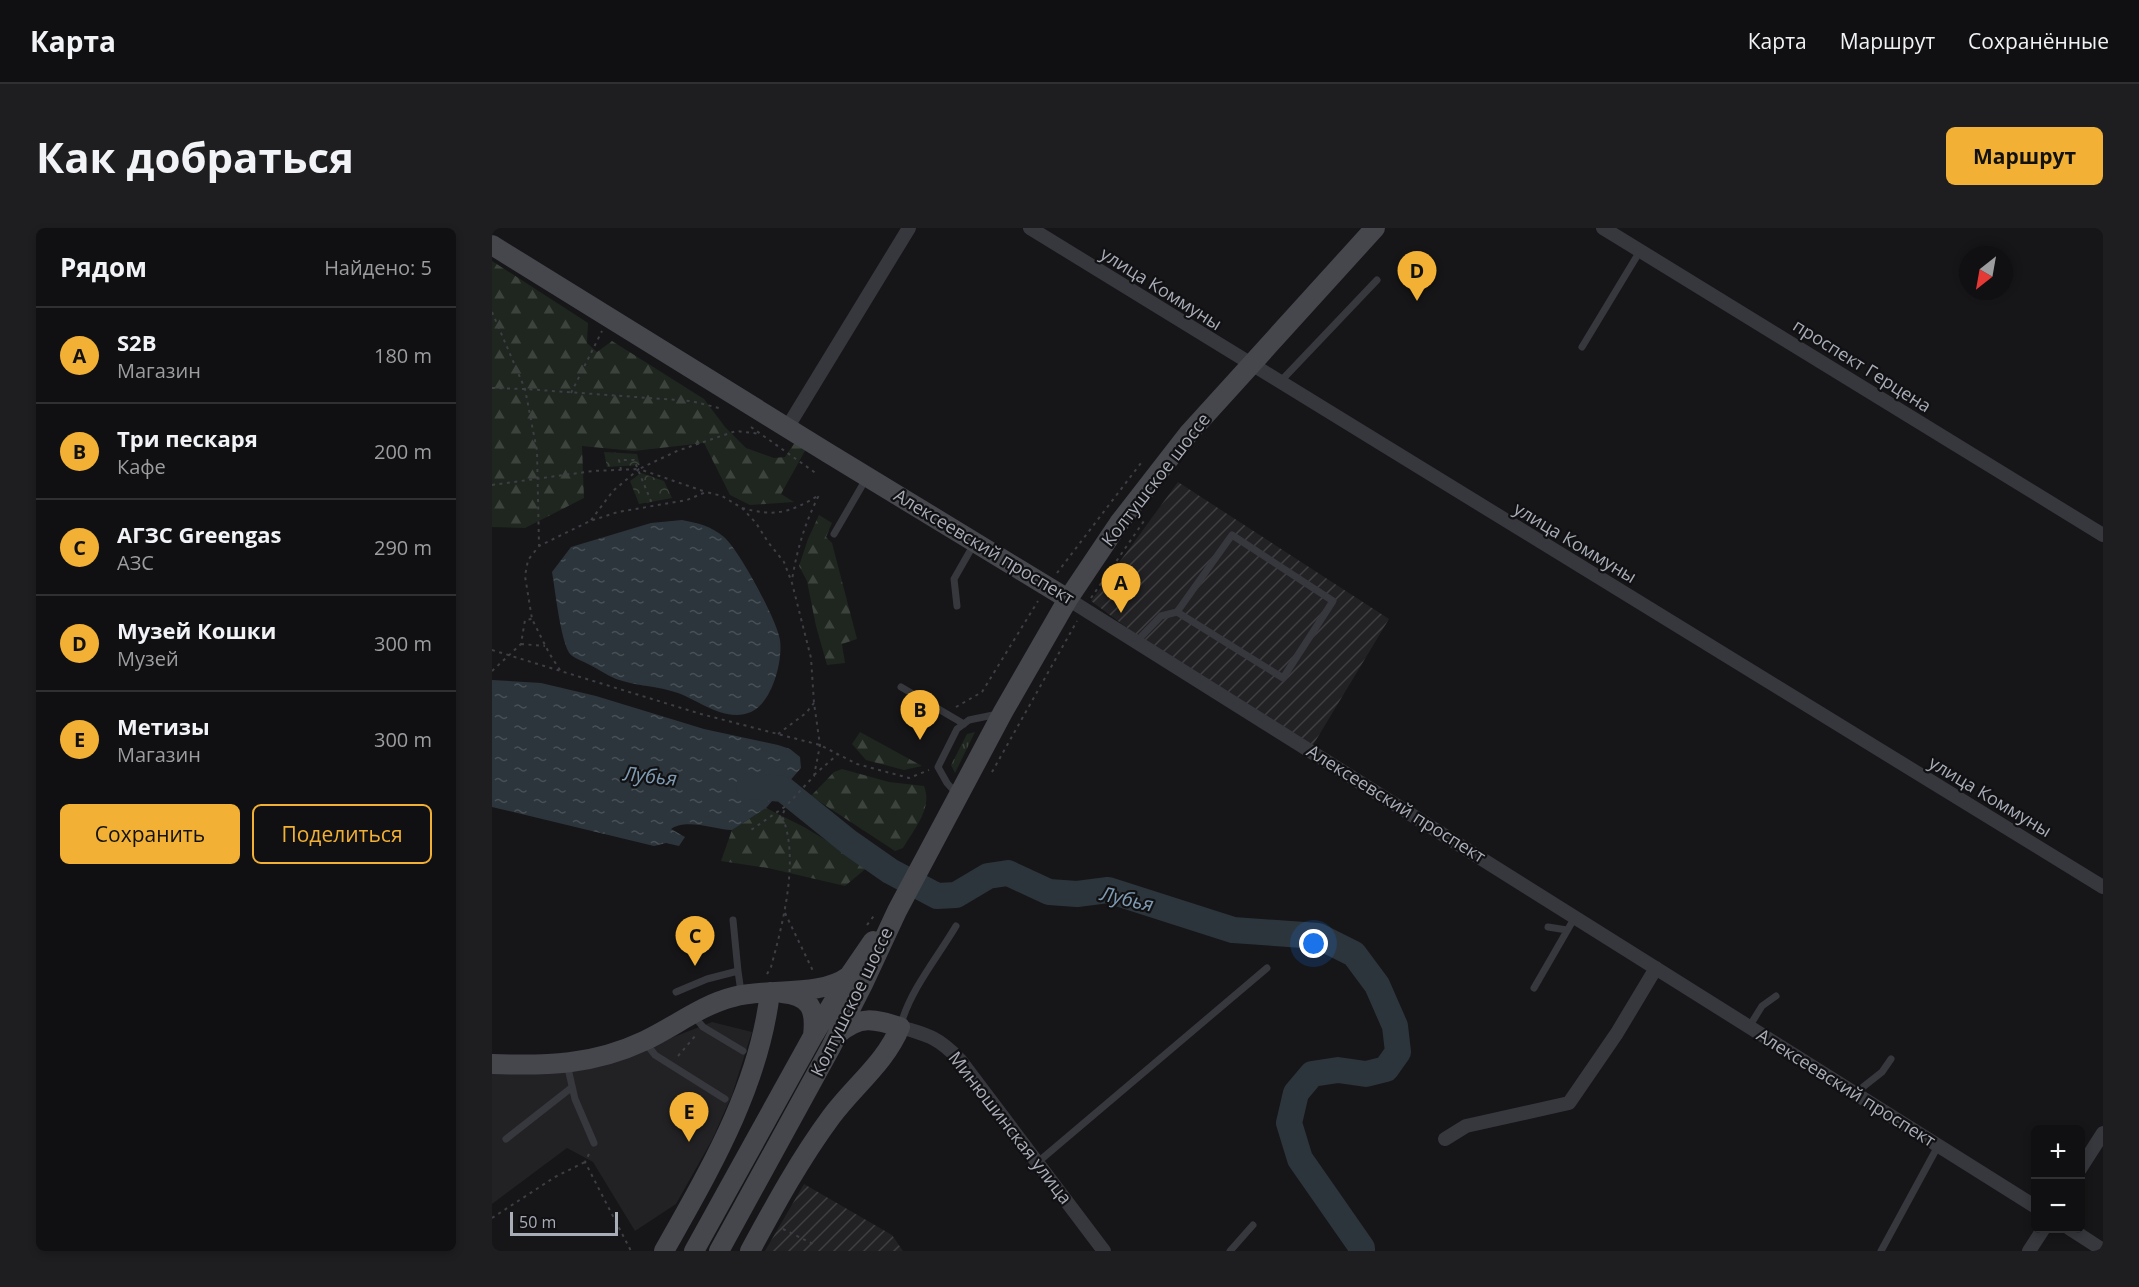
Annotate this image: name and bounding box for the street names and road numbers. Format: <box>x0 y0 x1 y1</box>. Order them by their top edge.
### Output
street label: улица Коммуны <box>1096 241 1227 335</box>
street label: проспект Герцена <box>1789 313 1936 417</box>
street label: Колтушское шоссе <box>1095 408 1215 551</box>
street label: Алексеевский проспект <box>890 483 1080 610</box>
street label: улица Коммуны <box>1510 496 1641 588</box>
street label: Алексеевский проспект <box>1303 738 1491 868</box>
street label: улица Коммуны <box>1925 750 2056 842</box>
street label: Колтушское шоссе <box>805 923 898 1080</box>
street label: Алексеевский проспект <box>1753 1022 1941 1152</box>
street label: Минюшинская улица <box>944 1046 1078 1209</box>

